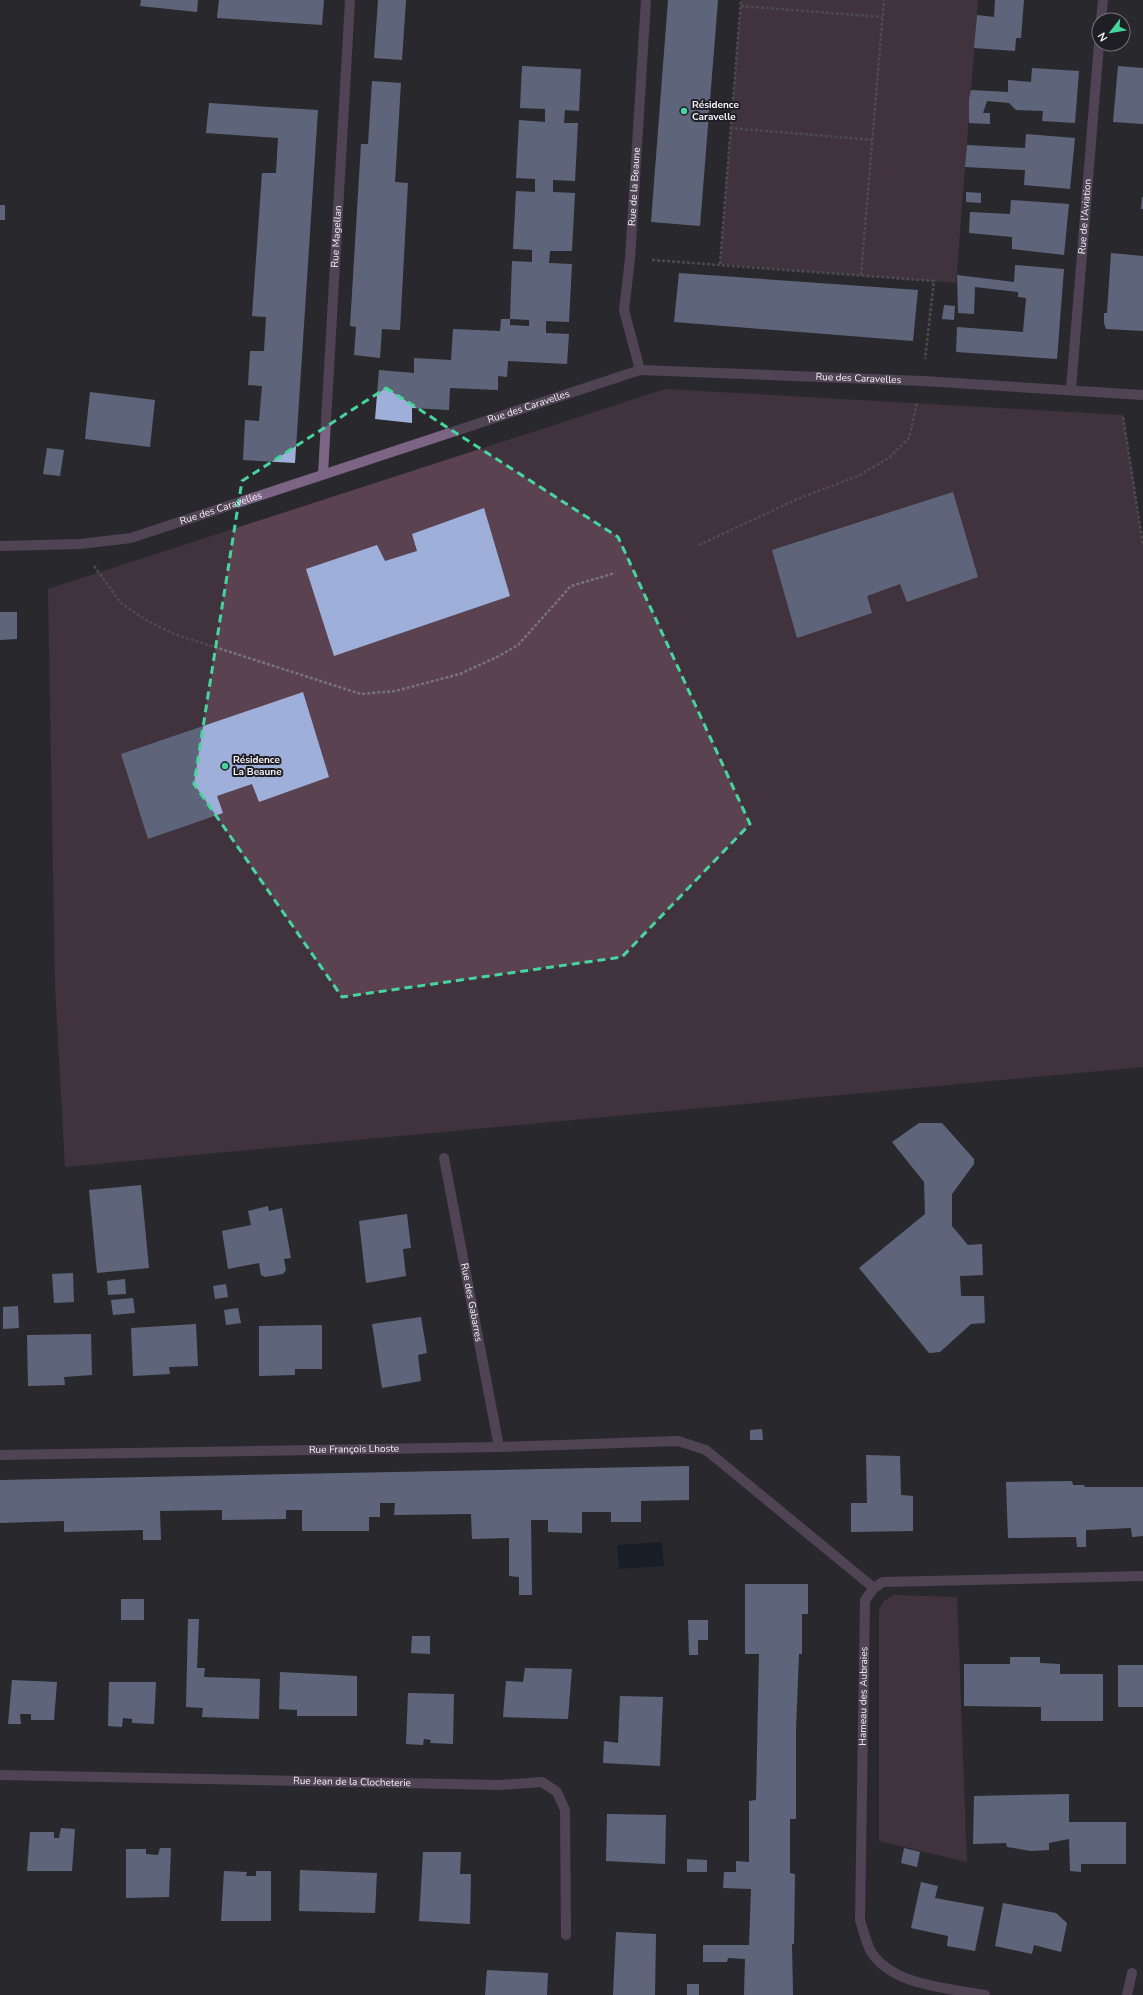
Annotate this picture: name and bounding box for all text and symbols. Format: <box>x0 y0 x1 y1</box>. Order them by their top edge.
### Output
north arrow <box>1091 12 1131 52</box>
text: N <box>1094 30 1111 44</box>
place label: Résidence Caravelle <box>692 98 739 124</box>
marker: Résidence Caravelle <box>679 106 689 116</box>
street label: Rue de la Beaune <box>625 147 644 226</box>
street label: Rue de l'Aviation <box>1075 178 1095 255</box>
street label: Rue Magellan <box>328 205 345 268</box>
street label: Rue des Caravelles <box>815 370 902 387</box>
street label: Rue des Caravelles <box>486 387 572 427</box>
street label: Rue des Caravelles <box>178 488 264 528</box>
place label: Résidence La Beaune <box>233 753 282 779</box>
marker: Résidence La Beaune <box>220 761 230 771</box>
street label: Rue des Gabarres <box>457 1262 486 1343</box>
street label: Rue François Lhoste <box>309 1442 399 1457</box>
street label: Hameau des Aubraies <box>856 1646 871 1746</box>
street label: Rue Jean de la Clocheterie <box>293 1774 411 1790</box>

